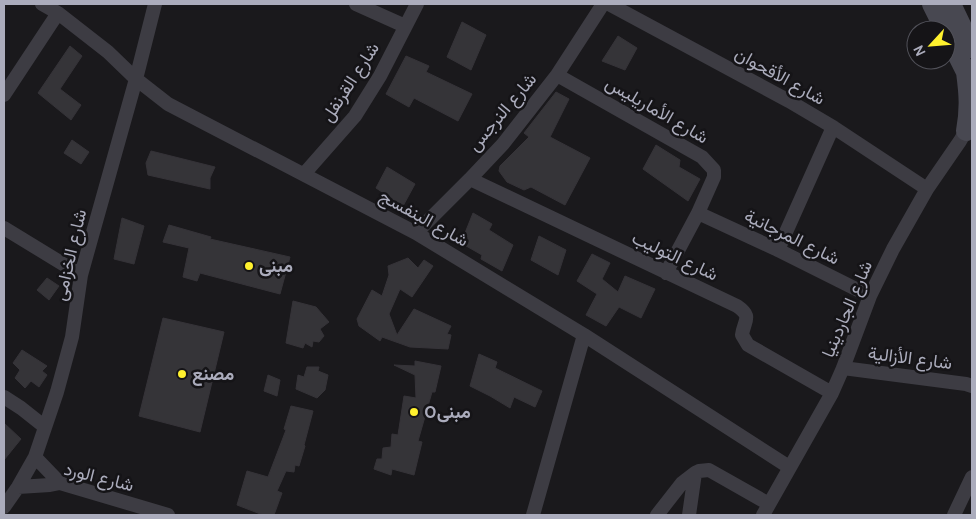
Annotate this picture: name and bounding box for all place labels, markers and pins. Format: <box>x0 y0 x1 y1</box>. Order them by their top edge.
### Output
place label: مبنى <box>259 255 293 277</box>
marker: مبنى <box>243 260 255 272</box>
place label: مصنع <box>192 363 235 386</box>
marker: مصنع <box>176 368 188 380</box>
place label: مبنى0 <box>424 401 471 423</box>
marker: مبنى0 <box>408 406 420 418</box>

